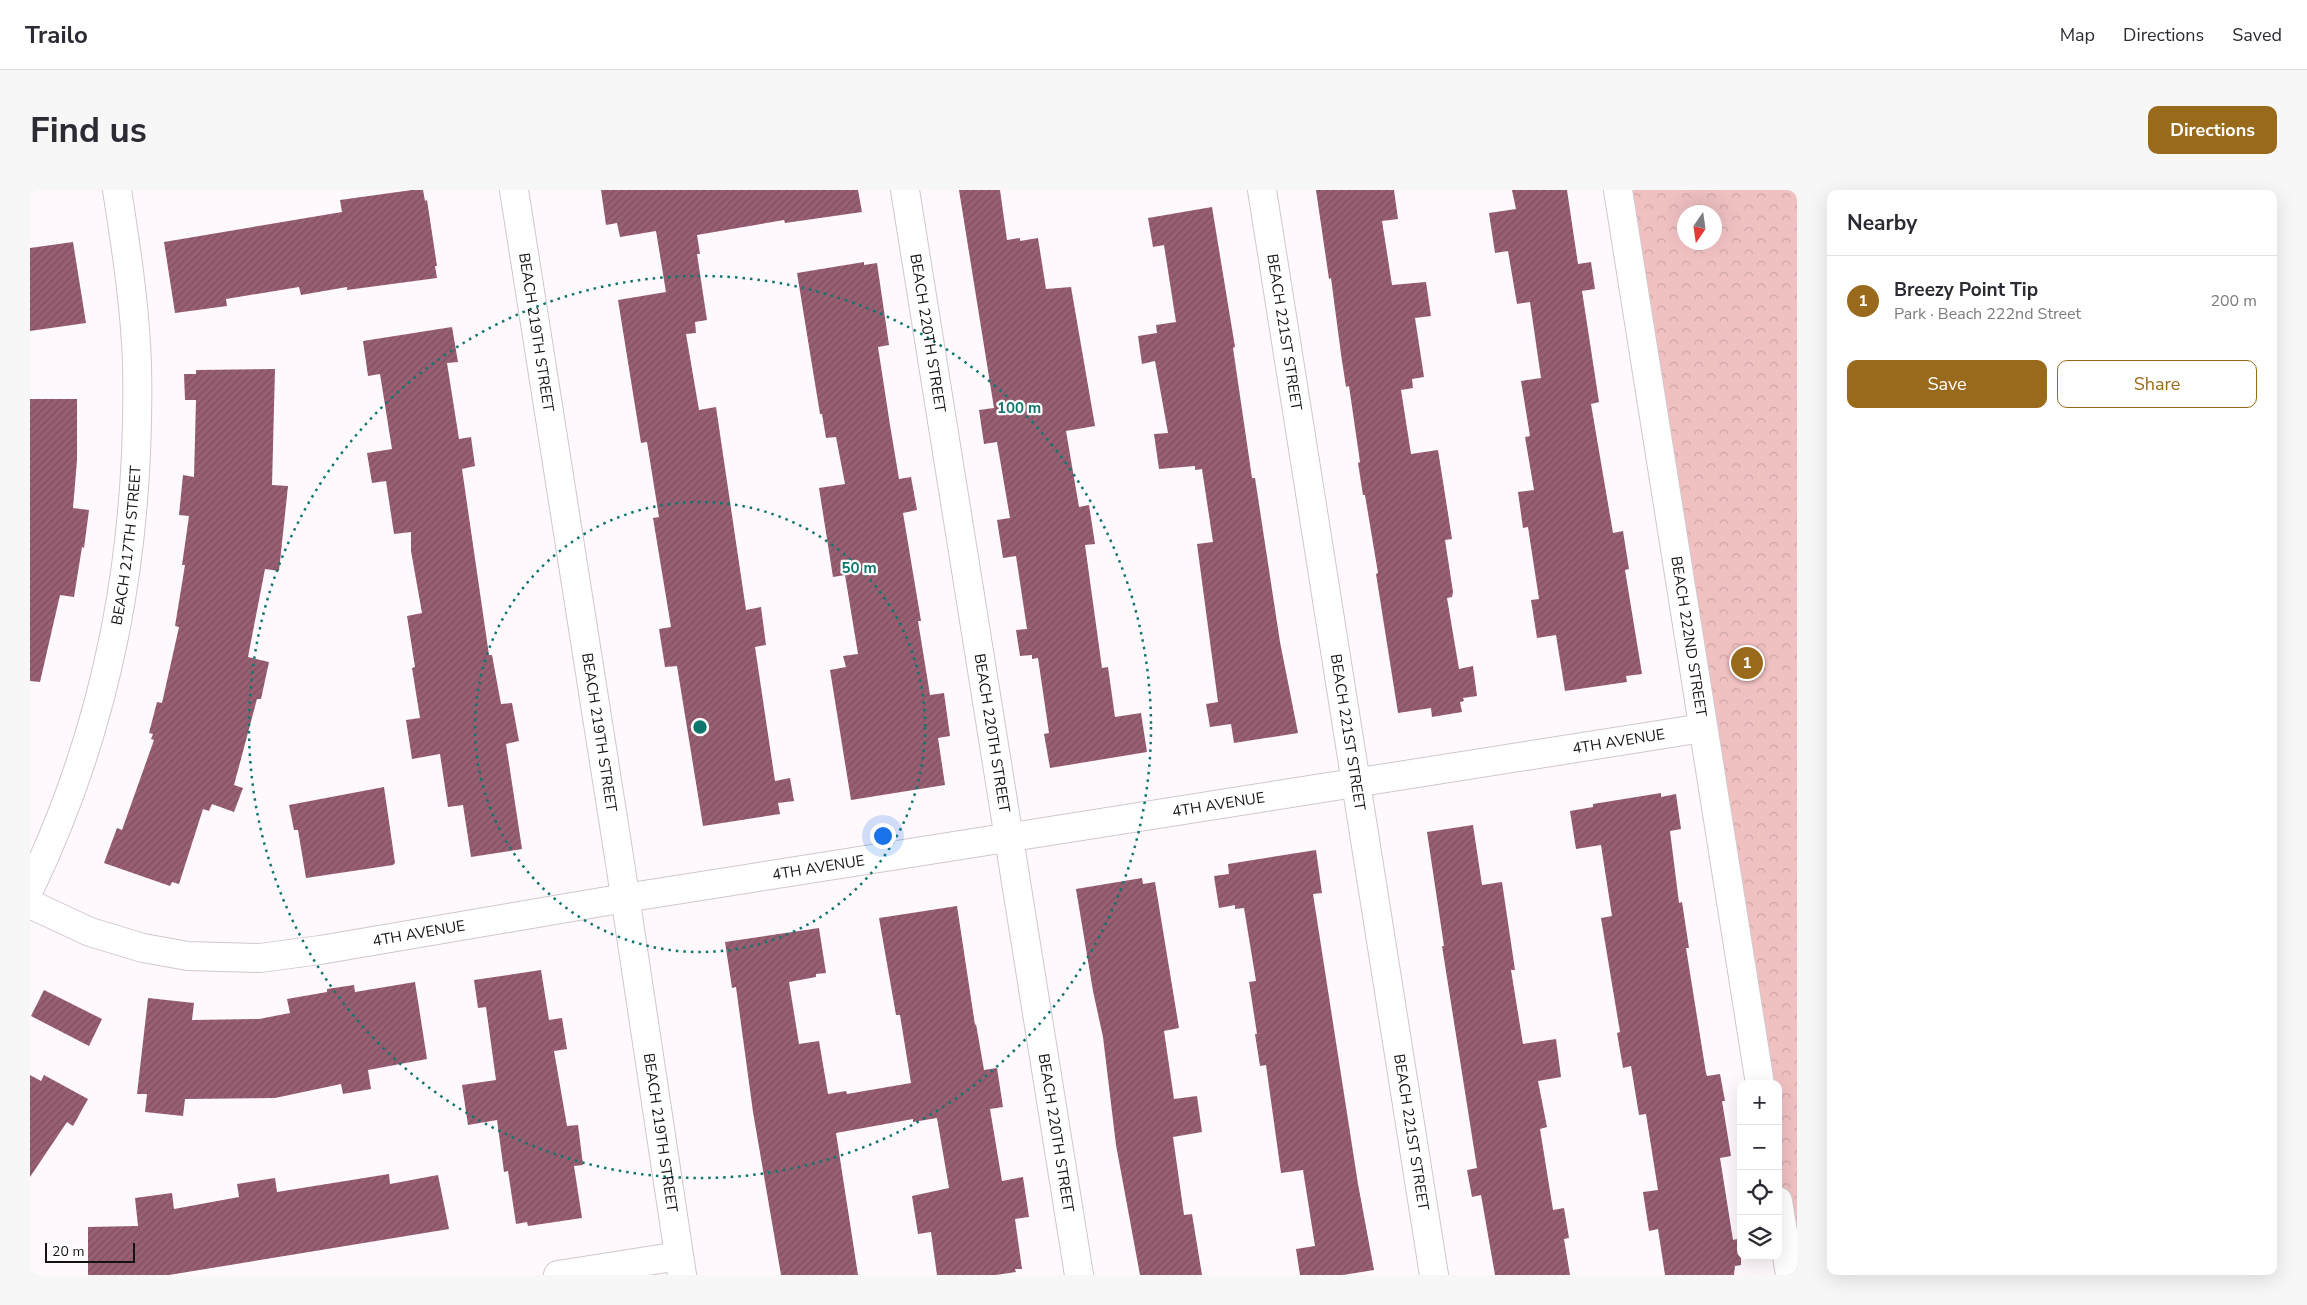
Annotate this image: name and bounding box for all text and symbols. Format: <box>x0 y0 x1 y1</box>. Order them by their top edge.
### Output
text: Trailo <box>25 19 88 51</box>
text: Map <box>2060 23 2095 47</box>
text: Directions <box>2123 23 2204 47</box>
text: Saved <box>2232 23 2282 47</box>
button: Directions <box>2148 106 2277 154</box>
text: Find us <box>30 107 147 154</box>
north arrow <box>1677 205 1722 250</box>
text: Nearby <box>1847 209 1917 237</box>
street label: BEACH 219TH STREET <box>514 251 559 413</box>
street label: BEACH 220TH STREET <box>905 252 951 414</box>
street label: BEACH 221ST STREET <box>1262 253 1307 412</box>
text: Breezy Point Tip <box>1894 277 2038 303</box>
text: 1 <box>1858 290 1868 312</box>
text: 200 m <box>2210 290 2257 312</box>
text: Park · Beach 222nd Street <box>1894 303 2081 325</box>
button: Save <box>1847 360 2047 408</box>
button: Share <box>2057 360 2257 408</box>
text: 100 m <box>997 398 1041 418</box>
street label: BEACH 217TH STREET <box>107 465 145 627</box>
street label: BEACH 222ND STREET <box>1666 555 1712 718</box>
text: 50 m <box>841 558 877 578</box>
pin: 1 <box>1731 644 1763 682</box>
street label: BEACH 219TH STREET <box>577 651 622 813</box>
street label: BEACH 220TH STREET <box>969 652 1015 814</box>
street label: BEACH 221ST STREET <box>1326 653 1370 812</box>
centre of rings <box>691 718 709 736</box>
street label: 4TH AVENUE <box>1571 724 1666 758</box>
street label: 4TH AVENUE <box>1171 787 1266 822</box>
your location <box>870 823 896 849</box>
street label: 4TH AVENUE <box>771 850 866 885</box>
street label: 4TH AVENUE <box>371 915 466 951</box>
street label: BEACH 219TH STREET <box>639 1052 682 1214</box>
street label: BEACH 220TH STREET <box>1034 1052 1079 1214</box>
street label: BEACH 221ST STREET <box>1389 1053 1434 1212</box>
map controls <box>1737 1080 1782 1260</box>
button: + <box>1737 1080 1782 1125</box>
button: − <box>1737 1125 1782 1170</box>
button: locate <box>1737 1170 1782 1215</box>
button: layers <box>1737 1215 1782 1260</box>
scale bar <box>45 1240 135 1263</box>
text: 20 m <box>52 1242 84 1261</box>

